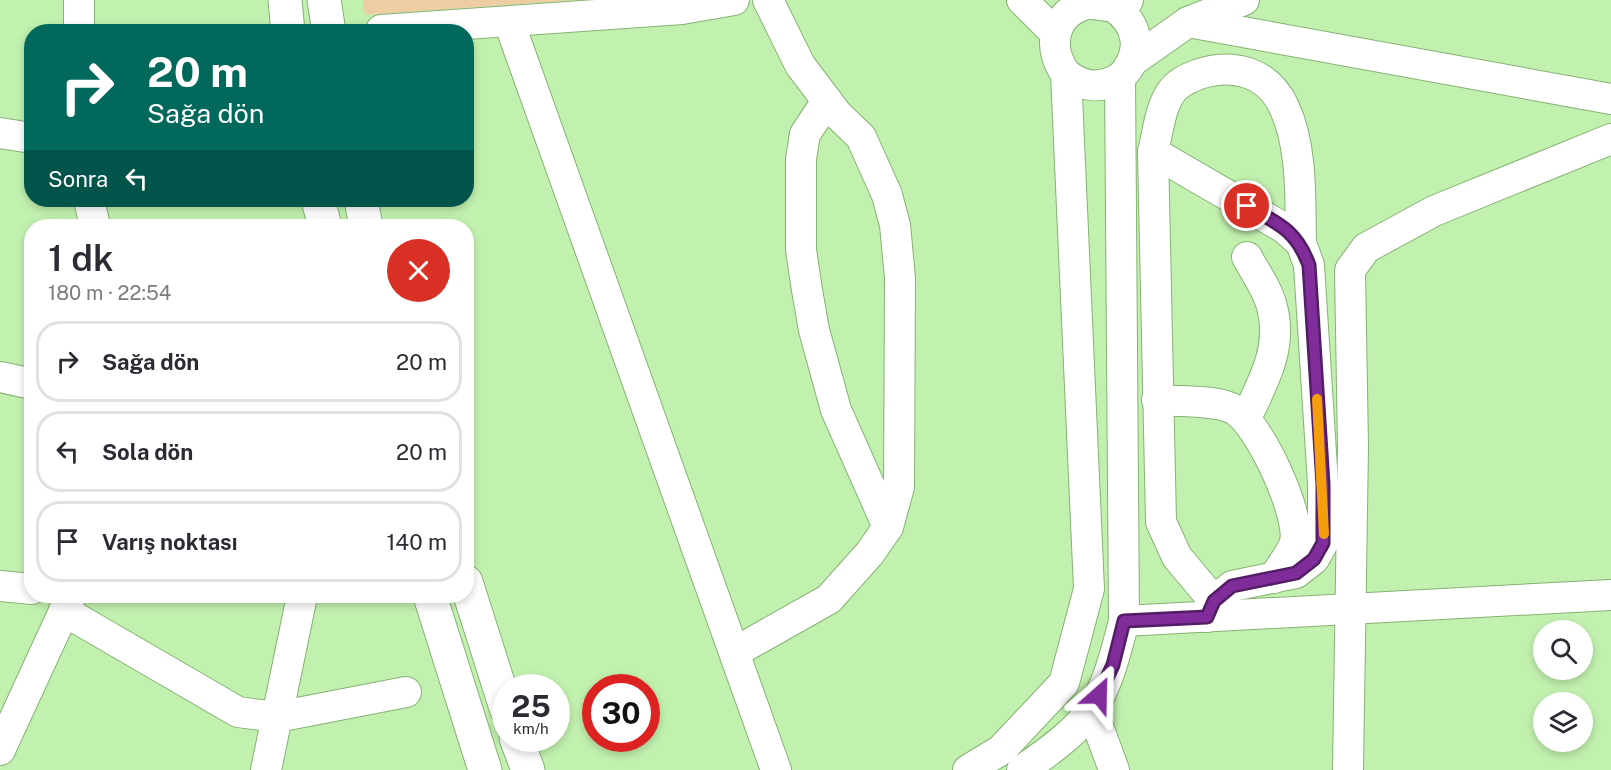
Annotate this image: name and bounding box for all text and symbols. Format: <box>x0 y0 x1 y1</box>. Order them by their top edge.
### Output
text: 20 m <box>147 47 248 96</box>
icon: right <box>48 48 126 126</box>
text: Sağa dön <box>147 97 264 129</box>
icon: left <box>120 162 153 195</box>
text: Sonra <box>48 166 108 192</box>
pin <box>1221 180 1272 231</box>
icon: arrive <box>1230 189 1263 222</box>
text: 1 dk <box>48 237 114 279</box>
button: close <box>387 239 450 302</box>
text: 180 m · 22:54 <box>48 281 171 305</box>
icon: right <box>51 345 84 378</box>
text: Sağa dön <box>102 349 199 375</box>
text: 20 m <box>396 349 447 375</box>
icon: left <box>51 435 84 468</box>
text: Sola dön <box>102 439 193 465</box>
text: 20 m <box>396 439 447 465</box>
icon: arrive <box>51 525 84 558</box>
text: Varış noktası <box>102 529 237 555</box>
text: 140 m <box>386 529 447 555</box>
map controls <box>1533 620 1593 752</box>
button: search <box>1533 620 1593 680</box>
position arrow <box>1067 663 1131 727</box>
speed limit sign: 30 <box>582 674 660 752</box>
text: 25 <box>511 688 551 724</box>
button: layers <box>1533 692 1593 752</box>
text: km/h <box>513 720 549 737</box>

